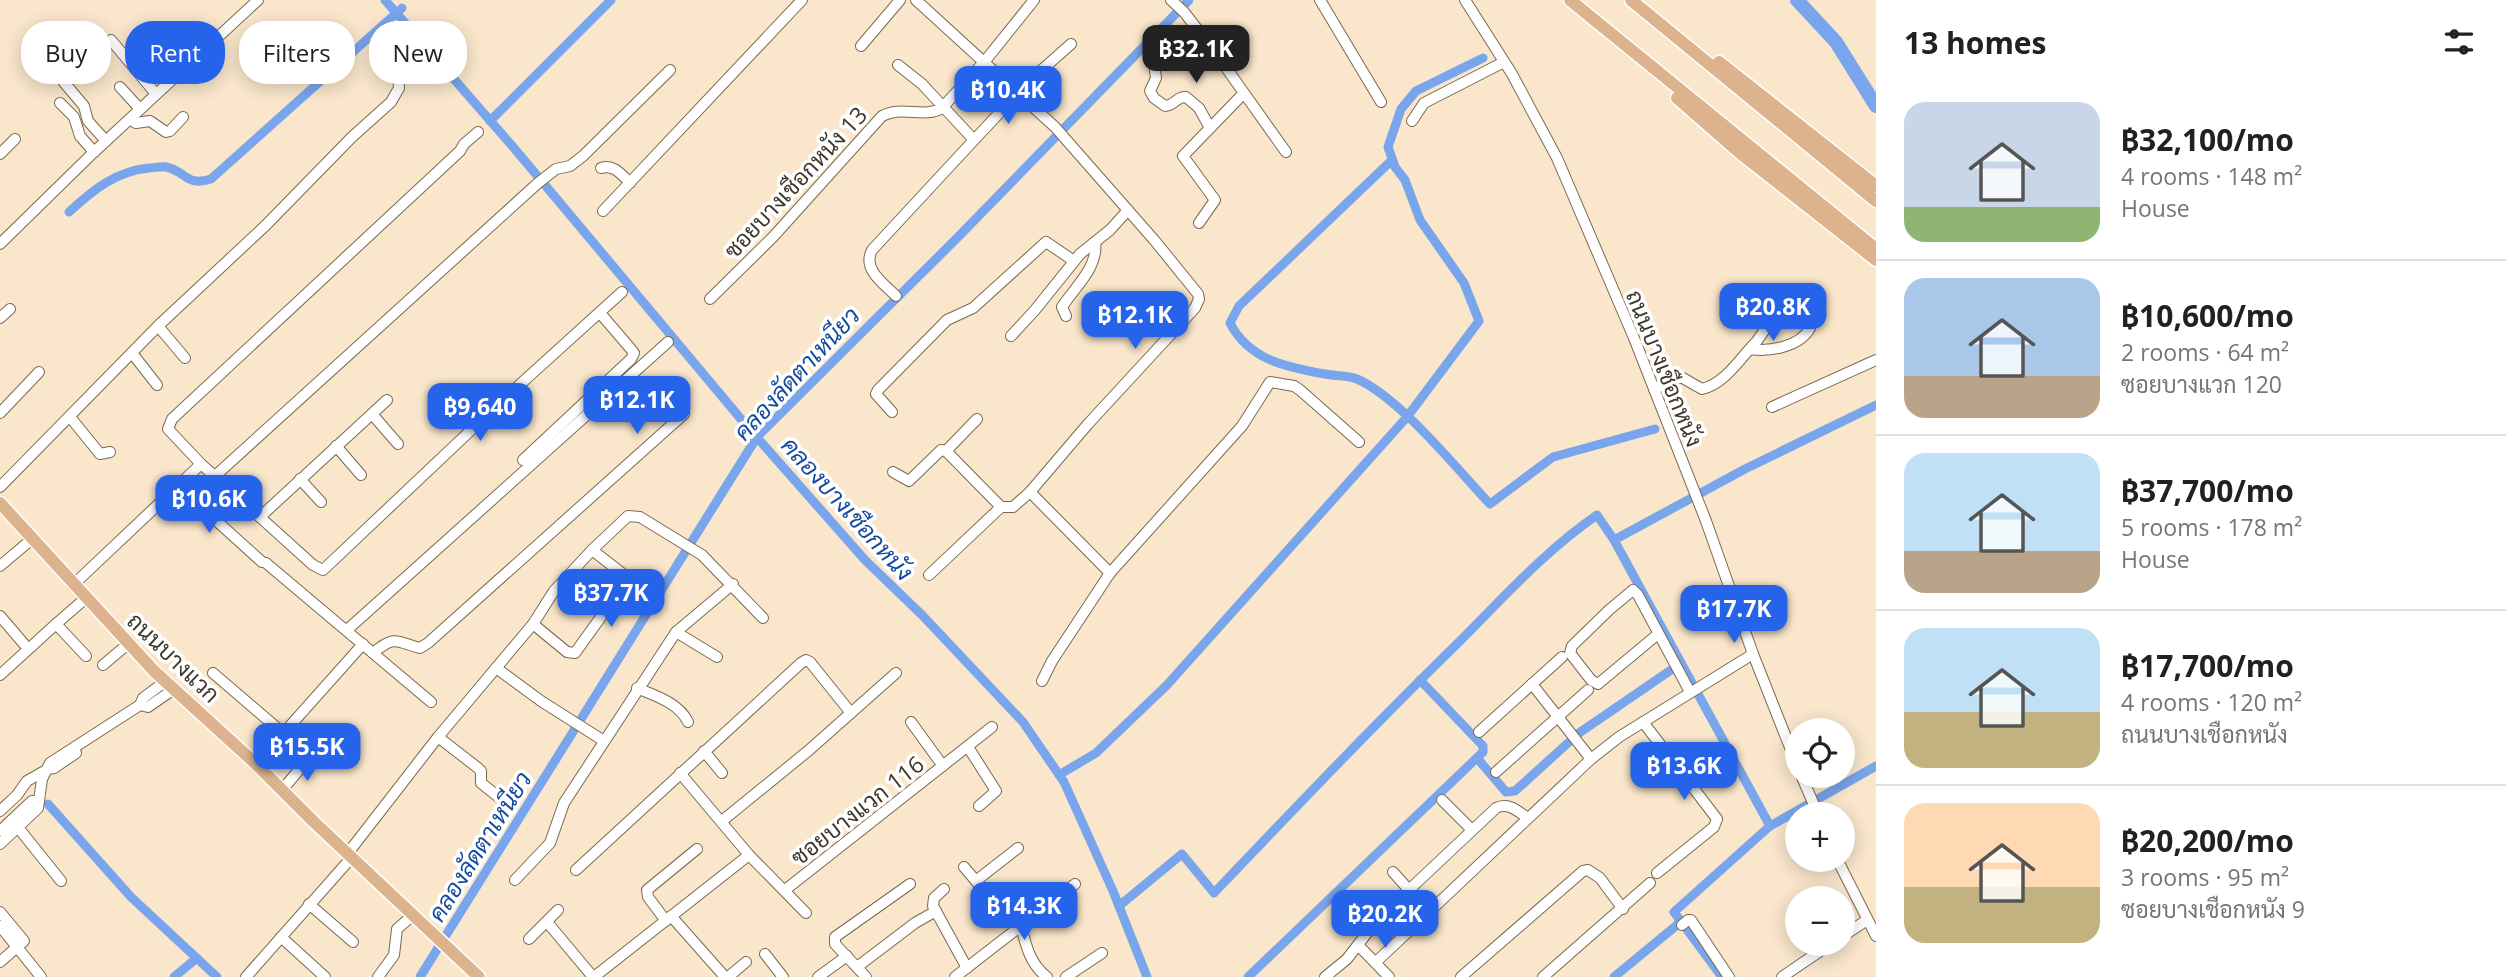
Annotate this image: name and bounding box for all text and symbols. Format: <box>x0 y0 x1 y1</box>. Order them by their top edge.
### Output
chip: Buy <box>21 21 111 84</box>
chip: Rent <box>125 21 225 84</box>
chip: Filters <box>239 21 355 84</box>
chip: New <box>369 21 467 84</box>
text: 13 homes <box>1904 22 2047 63</box>
icon: filters <box>2440 23 2478 61</box>
pin: ฿32.1K <box>1139 25 1253 85</box>
text: ฿32.1K <box>1158 32 1234 64</box>
pin: ฿10.4K <box>951 66 1065 126</box>
text: ฿10.4K <box>970 73 1046 105</box>
street label: ซอยบางเชือกหนัง 13 <box>716 99 874 265</box>
text: ฿32,100/mo <box>2121 119 2294 160</box>
icon: home <box>1960 130 2044 214</box>
text: 4 rooms · 148 m² <box>2121 160 2302 192</box>
text: House <box>2121 192 2190 224</box>
pin: ฿20.8K <box>1716 284 1830 343</box>
street label: ถนนบางเชือกหนัง <box>1619 285 1711 451</box>
text: ฿20.8K <box>1735 290 1811 322</box>
pin: ฿12.1K <box>1078 292 1192 351</box>
text: ฿10,600/mo <box>2121 295 2294 336</box>
text: ฿12.1K <box>1097 298 1173 330</box>
water label: คลองลัดตาเหนียว <box>725 299 867 447</box>
icon: home <box>1960 306 2044 390</box>
text: 2 rooms · 64 m² <box>2121 336 2289 368</box>
text: ซอยบางแวก 120 <box>2121 368 2282 400</box>
pin: ฿12.1K <box>580 376 694 436</box>
text: ฿12.1K <box>599 383 675 415</box>
pin: ฿9,640 <box>423 384 537 443</box>
text: ฿9,640 <box>443 390 517 422</box>
water label: คลองบางเชือกหนัง <box>775 429 921 587</box>
text: ฿37,700/mo <box>2121 470 2294 511</box>
pin: ฿10.6K <box>152 476 266 535</box>
icon: home <box>1960 481 2044 565</box>
text: ฿10.6K <box>171 482 247 514</box>
text: 5 rooms · 178 m² <box>2121 511 2302 543</box>
text: House <box>2121 543 2190 575</box>
pin: ฿37.7K <box>554 570 668 629</box>
text: ฿37.7K <box>573 576 649 608</box>
pin: ฿17.7K <box>1677 586 1791 645</box>
text: ฿17.7K <box>1696 592 1772 624</box>
street label: ถนนบางแวก <box>121 605 227 709</box>
text: ฿17,700/mo <box>2121 645 2294 686</box>
icon: home <box>1960 656 2044 740</box>
text: 4 rooms · 120 m² <box>2121 686 2302 718</box>
map controls <box>1785 718 1855 956</box>
button: locate <box>1785 718 1855 788</box>
text: ถนนบางเชือกหนัง <box>2121 718 2288 750</box>
pin: ฿15.5K <box>250 724 364 783</box>
text: ฿15.5K <box>269 730 345 762</box>
pin: ฿13.6K <box>1627 742 1741 802</box>
street label: ซอยบางแวก 116 <box>784 748 930 872</box>
text: ฿13.6K <box>1646 749 1722 781</box>
water label: คลองลัดตาเหนียว <box>420 764 538 928</box>
button: + <box>1785 802 1855 872</box>
text: ฿20,200/mo <box>2121 820 2294 861</box>
icon: home <box>1960 831 2044 915</box>
text: 3 rooms · 95 m² <box>2121 861 2289 893</box>
pin: ฿14.3K <box>967 883 1081 942</box>
button: − <box>1785 886 1855 956</box>
text: ฿14.3K <box>986 889 1062 921</box>
pin: ฿20.2K <box>1328 890 1442 950</box>
text: ซอยบางเชือกหนัง 9 <box>2121 893 2305 925</box>
text: ฿20.2K <box>1347 897 1423 929</box>

